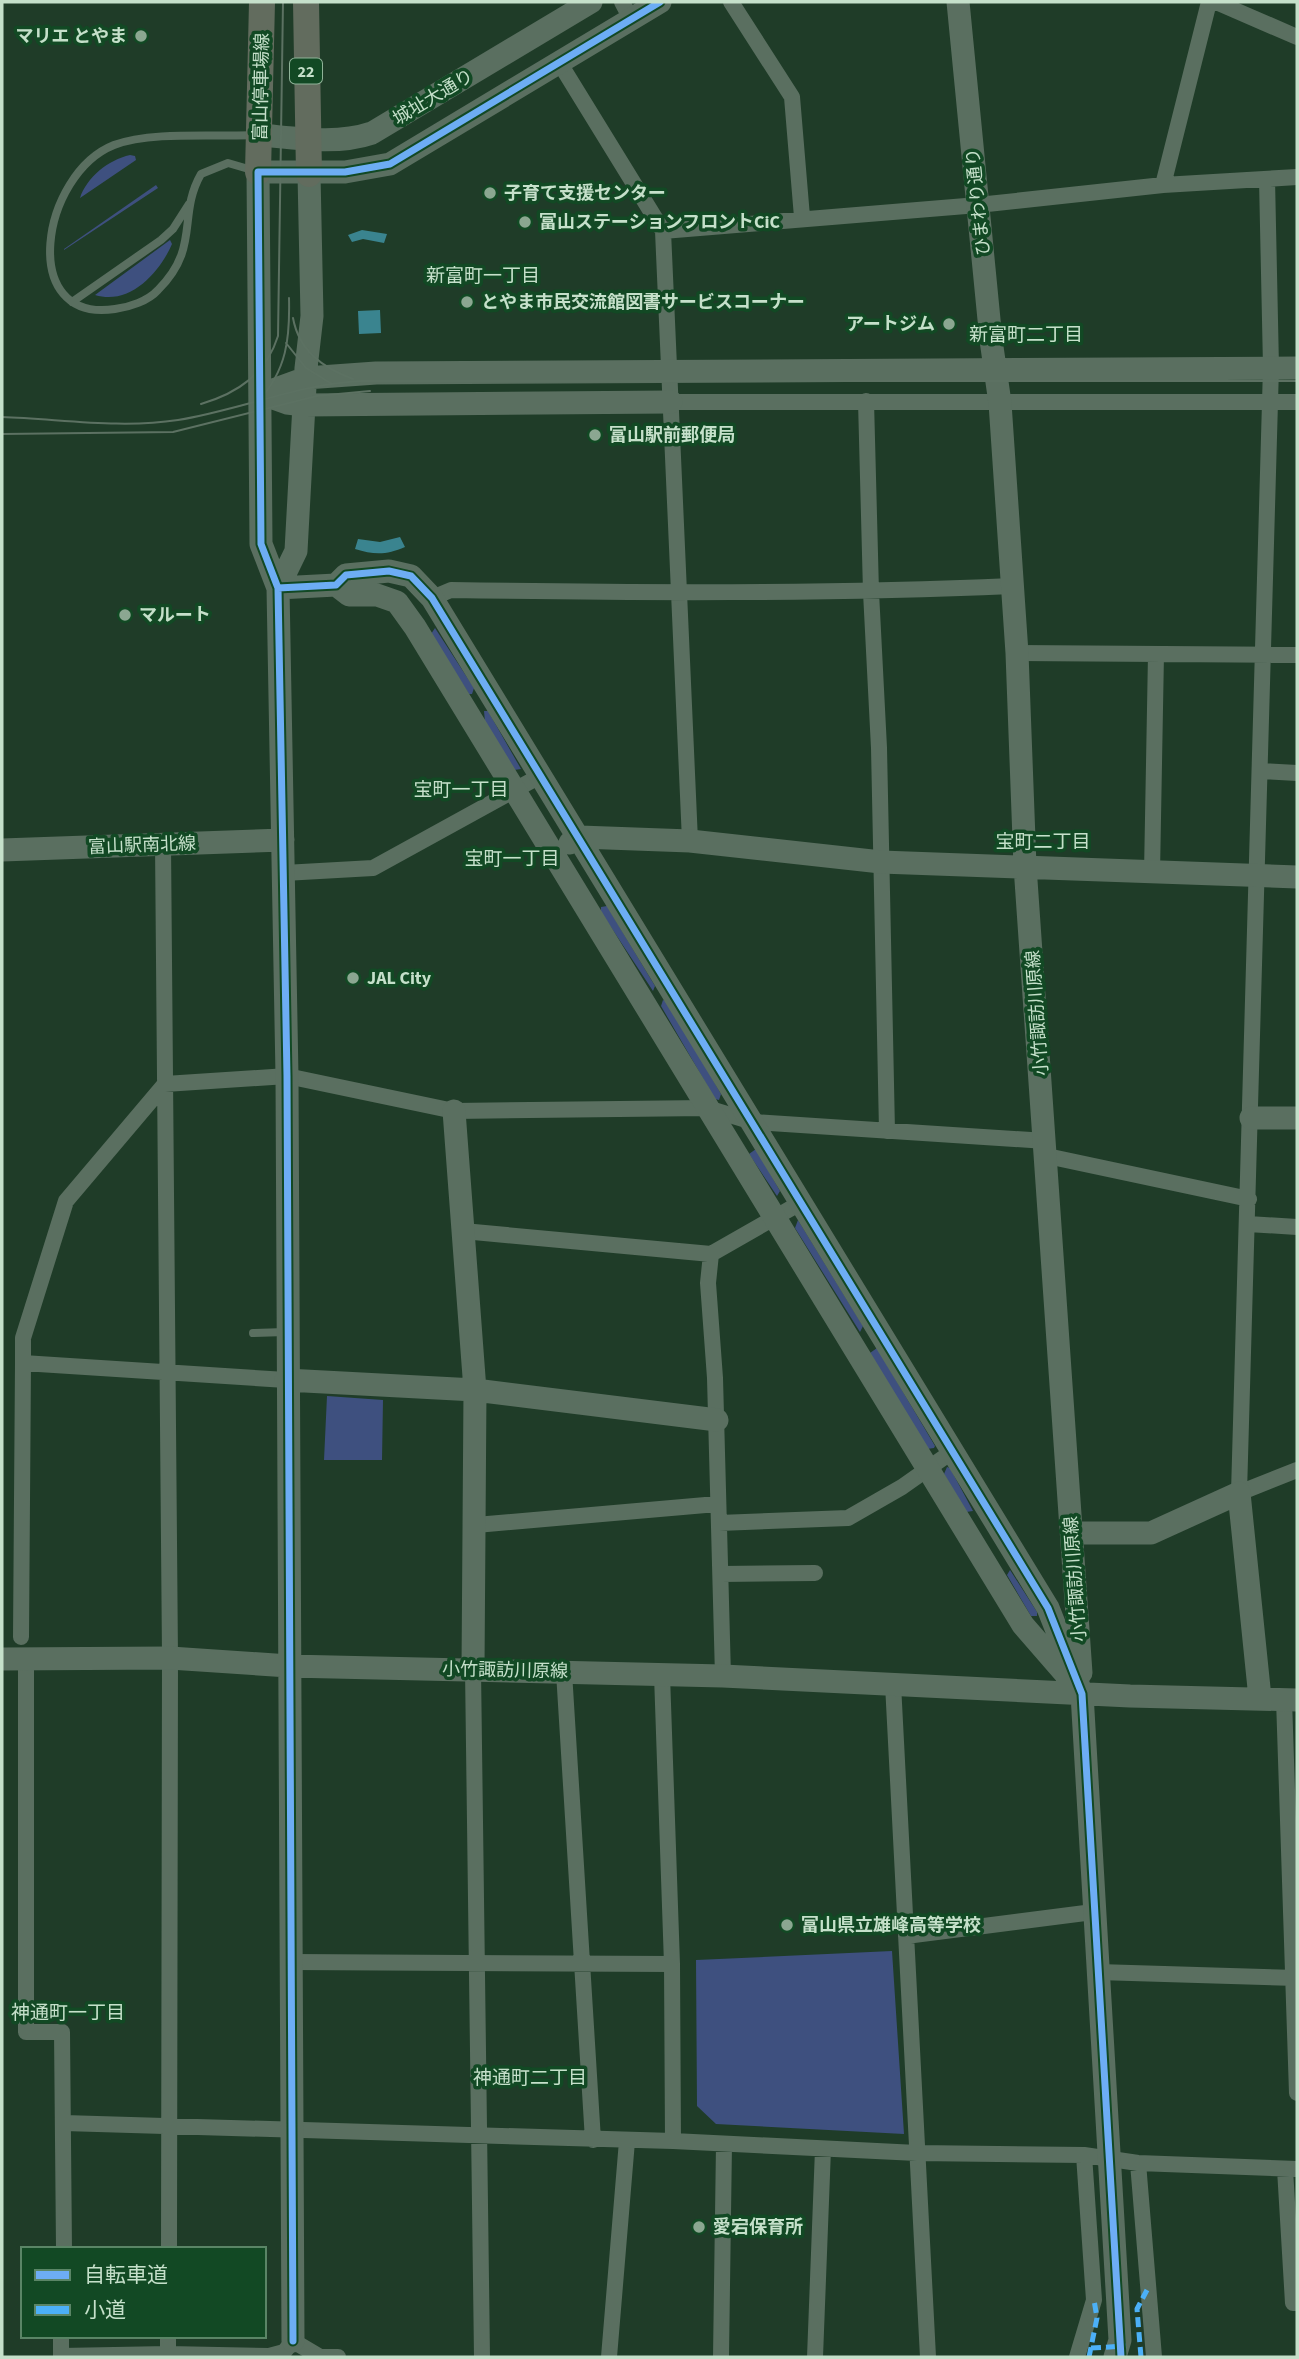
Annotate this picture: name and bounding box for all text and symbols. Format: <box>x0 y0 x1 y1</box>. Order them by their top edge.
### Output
place label: マリエ とやま <box>15 24 127 49</box>
marker: マリエ とやま <box>133 28 149 44</box>
street label: 富山停車場線 <box>248 33 275 141</box>
road number: 22 <box>290 58 322 83</box>
street label: 城址大通り <box>388 64 478 131</box>
street label: ひまわり通り <box>960 147 997 257</box>
place label: 子育て支援センター <box>504 181 666 206</box>
marker: 子育て支援センター <box>482 185 498 201</box>
place label: 富山ステーションフロントCiC <box>539 210 781 235</box>
marker: 富山ステーションフロントCiC <box>517 214 533 230</box>
district label: 新富町一丁目 <box>426 263 540 290</box>
place label: とやま市民交流館図書サービスコーナー <box>481 290 805 315</box>
marker: とやま市民交流館図書サービスコーナー <box>459 294 475 310</box>
place label: アートジム <box>846 312 935 337</box>
marker: アートジム <box>941 316 957 332</box>
district label: 新富町二丁目 <box>969 322 1083 349</box>
place label: 富山駅前郵便局 <box>609 423 735 448</box>
marker: 富山駅前郵便局 <box>587 427 603 443</box>
place label: マルート <box>139 603 211 628</box>
marker: マルート <box>117 607 133 623</box>
district label: 宝町一丁目 <box>413 777 509 804</box>
district label: 宝町二丁目 <box>995 829 1091 856</box>
street label: 富山駅南北線 <box>88 831 196 860</box>
district label: 宝町一丁目 <box>464 846 560 873</box>
street label: 小竹諏訪川原線 <box>1021 949 1054 1077</box>
place label: JAL City <box>367 966 432 991</box>
marker: JAL City <box>345 970 361 986</box>
street label: 小竹諏訪川原線 <box>1059 1515 1092 1643</box>
street label: 小竹諏訪川原線 <box>442 1657 568 1684</box>
place label: 富山県立雄峰高等学校 <box>801 1913 981 1938</box>
marker: 富山県立雄峰高等学校 <box>779 1917 795 1933</box>
district label: 神通町一丁目 <box>11 2000 125 2027</box>
district label: 神通町二丁目 <box>473 2065 587 2092</box>
place label: 愛宕保育所 <box>713 2215 803 2240</box>
marker: 愛宕保育所 <box>691 2219 707 2235</box>
legend <box>21 2247 266 2338</box>
text: 自転車道 <box>84 2260 168 2290</box>
text: 小道 <box>84 2295 126 2325</box>

